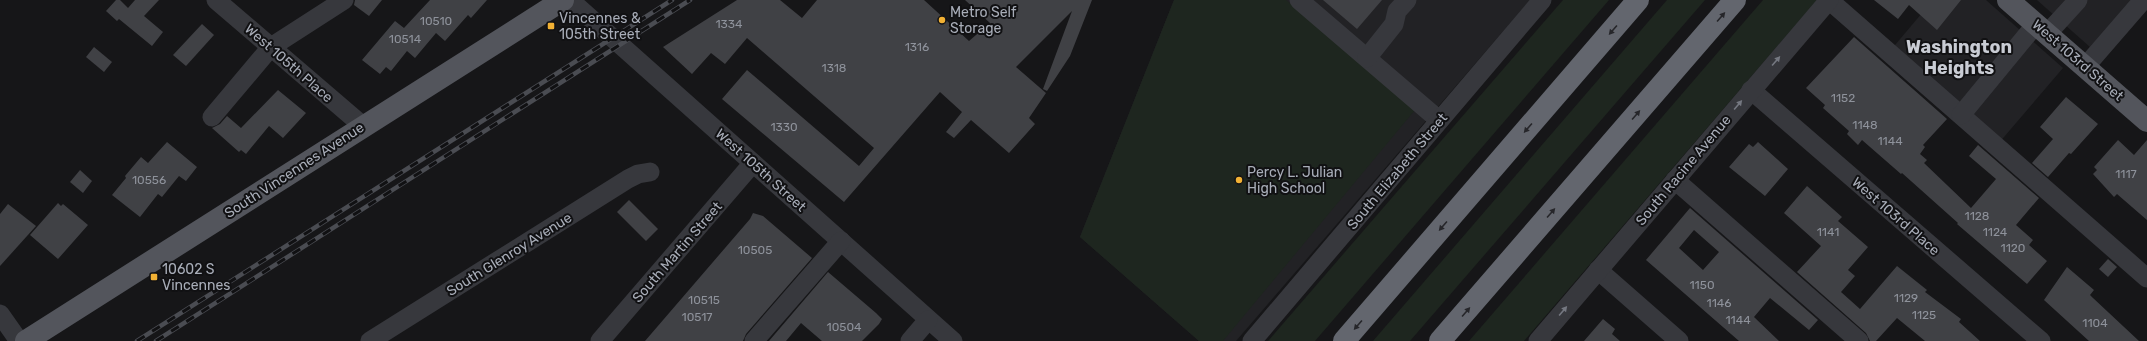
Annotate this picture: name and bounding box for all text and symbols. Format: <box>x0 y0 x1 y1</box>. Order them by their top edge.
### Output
place label: Metro Self Storage <box>950 4 1017 37</box>
place label: Vincennes & 105th Street <box>559 10 641 43</box>
one-way arrow <box>1716 11 1725 22</box>
house number: 10510 <box>420 14 452 28</box>
marker: Metro Self Storage <box>937 15 947 25</box>
street label: West 103rd Street <box>2029 16 2127 105</box>
house number: 1334 <box>715 17 743 31</box>
street label: West 105th Place <box>241 21 336 106</box>
marker: Vincennes & 105th Street <box>546 21 556 31</box>
one-way arrow <box>1608 24 1617 35</box>
house number: 10514 <box>389 32 422 46</box>
district label: Washington Heights <box>1906 36 2012 79</box>
house number: 1316 <box>905 40 929 54</box>
one-way arrow <box>1772 55 1781 66</box>
house number: 1318 <box>822 61 846 75</box>
house number: 1152 <box>1831 91 1855 105</box>
one-way arrow <box>1734 100 1743 111</box>
street label: South Elizabeth Street <box>1344 109 1451 233</box>
one-way arrow <box>1631 110 1640 120</box>
street label: South Racine Avenue <box>1632 111 1735 229</box>
house number: 1148 <box>1852 118 1878 132</box>
street label: South Vincennes Avenue <box>221 119 367 222</box>
house number: 1330 <box>770 120 798 134</box>
one-way arrow <box>1523 123 1532 133</box>
street label: West 105th Street <box>712 125 810 216</box>
house number: 1144 <box>1877 134 1903 148</box>
place label: Percy L. Julian High School <box>1247 164 1342 197</box>
house number: 1117 <box>2115 167 2137 181</box>
house number: 10556 <box>132 173 166 187</box>
street label: West 103rd Place <box>1848 174 1943 259</box>
marker: Percy L. Julian High School <box>1234 175 1244 185</box>
street label: South Martin Street <box>629 198 726 306</box>
one-way arrow <box>1546 208 1555 218</box>
street label: South Glenroy Avenue <box>444 209 575 300</box>
house number: 1128 <box>1965 209 1989 223</box>
one-way arrow <box>1438 221 1447 232</box>
house number: 1141 <box>1817 225 1839 239</box>
house number: 1124 <box>1983 225 2008 239</box>
house number: 1120 <box>2001 241 2025 255</box>
house number: 10505 <box>738 243 772 257</box>
place label: 10602 S Vincennes <box>162 261 231 294</box>
marker: 10602 S Vincennes <box>149 272 159 282</box>
house number: 1150 <box>1689 278 1715 292</box>
house number: 1129 <box>1894 291 1918 305</box>
house number: 10515 <box>688 293 720 307</box>
house number: 1146 <box>1707 296 1731 310</box>
one-way arrow <box>1461 306 1470 317</box>
one-way arrow <box>1559 306 1568 317</box>
house number: 1125 <box>1912 308 1936 322</box>
house number: 10517 <box>682 310 713 324</box>
house number: 1144 <box>1725 313 1751 327</box>
house number: 1104 <box>2082 316 2108 330</box>
one-way arrow <box>1353 319 1362 330</box>
house number: 10504 <box>827 320 862 334</box>

